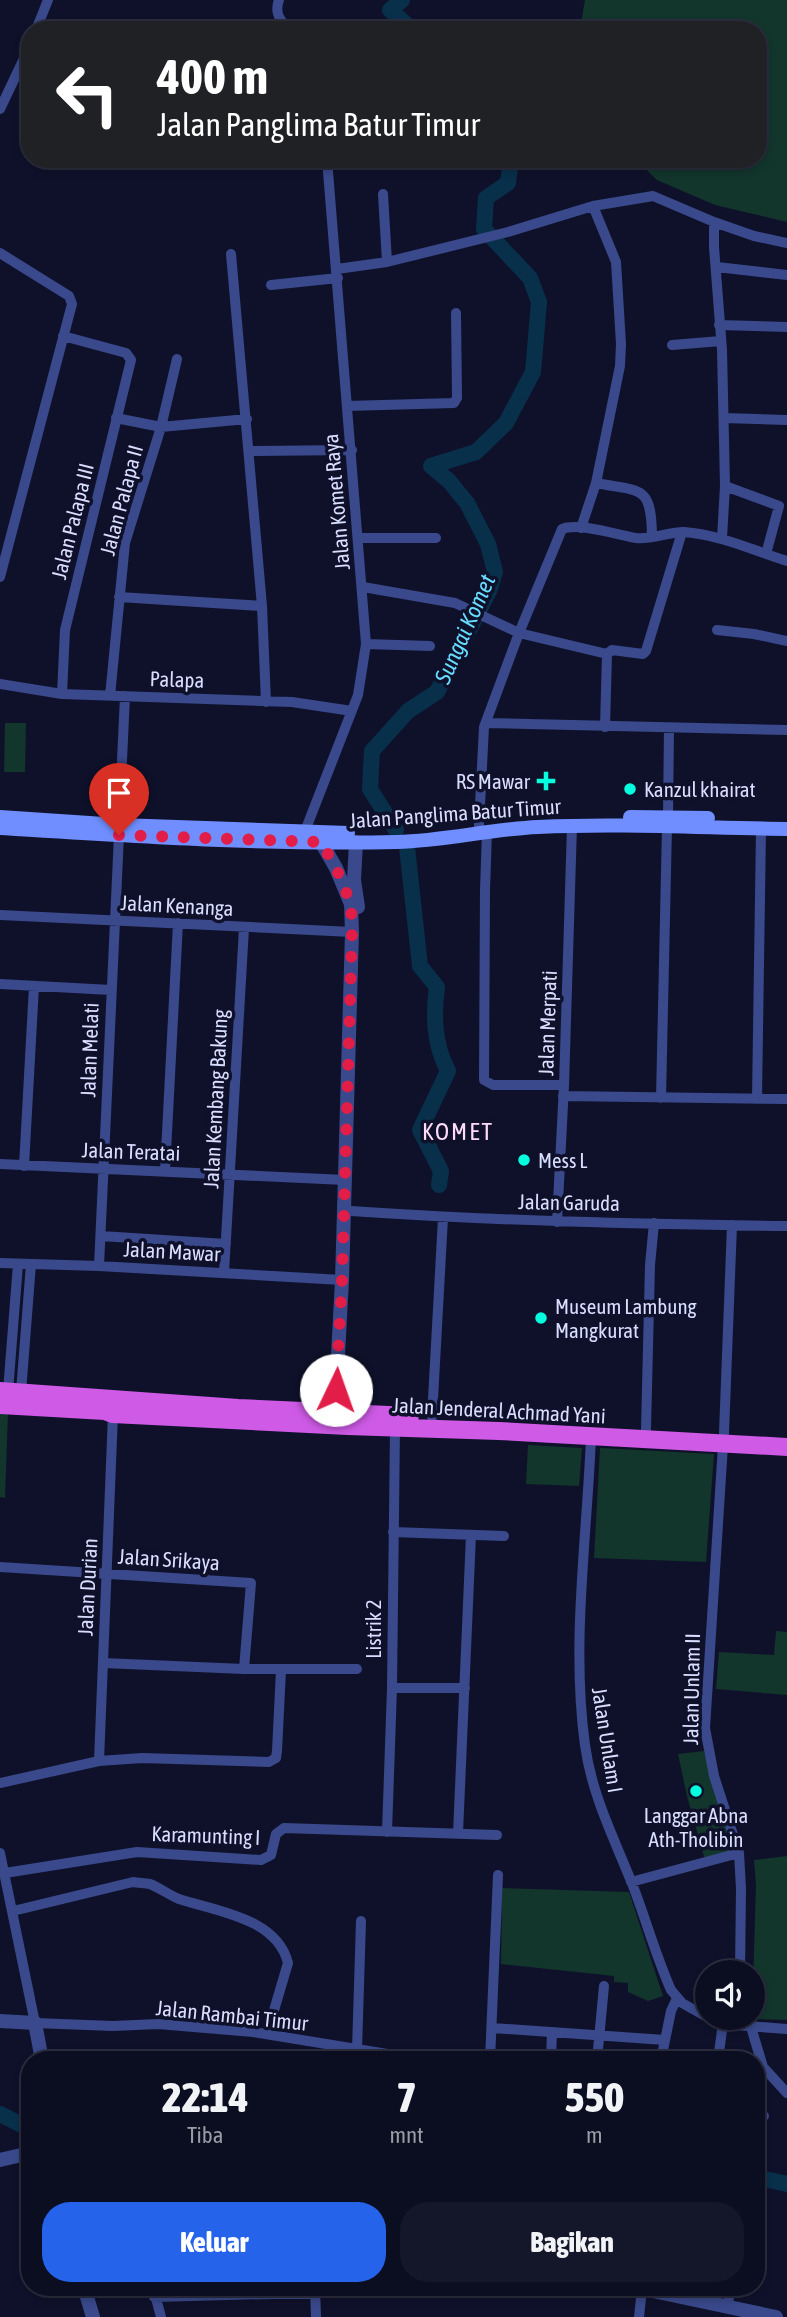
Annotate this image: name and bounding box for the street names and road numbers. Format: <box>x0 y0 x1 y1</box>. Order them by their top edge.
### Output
street label: Jalan Komet Raya <box>318 433 354 571</box>
street label: Jalan Palapa II <box>95 442 147 558</box>
street label: Jalan Palapa III <box>46 461 98 581</box>
street label: Palapa <box>149 666 205 692</box>
street label: Jalan Panglima Batur Timur <box>348 794 562 832</box>
street label: Jalan Kenanga <box>120 890 234 920</box>
street label: Jalan Merpati <box>533 970 561 1076</box>
street label: Jalan Melati <box>75 1002 103 1098</box>
street label: Jalan Kembang Bakung <box>198 1009 232 1189</box>
street label: Jalan Teratai <box>81 1137 181 1165</box>
street label: Jalan Garuda <box>518 1189 620 1215</box>
street label: Jalan Mawar <box>123 1236 222 1266</box>
street label: Jalan Jenderal Achmad Yani <box>392 1392 606 1428</box>
street label: Jalan Durian <box>72 1538 102 1636</box>
street label: Jalan Srikaya <box>117 1543 221 1575</box>
street label: Listrik 2 <box>361 1599 385 1659</box>
street label: Jalan Unlam II <box>678 1633 704 1745</box>
street label: Jalan Unlam I <box>588 1686 628 1794</box>
street label: Karamunting I <box>151 1821 261 1849</box>
street label: Jalan Rambai Timur <box>155 1995 310 2035</box>

